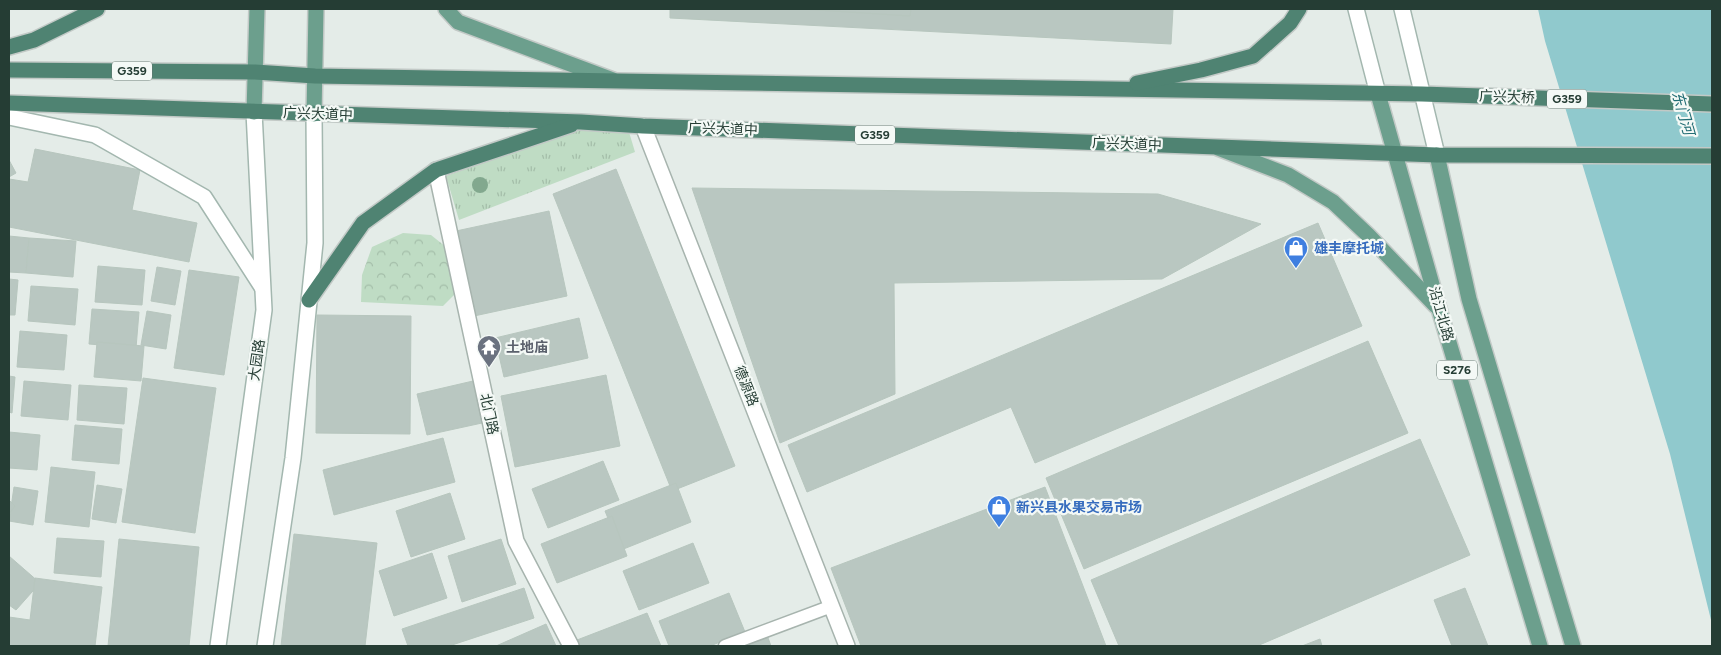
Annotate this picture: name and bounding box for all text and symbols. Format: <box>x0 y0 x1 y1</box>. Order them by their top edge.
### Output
road number: G359 <box>112 61 152 80</box>
street label: 广兴大桥 <box>1479 88 1535 106</box>
water label: 东门河 <box>1668 89 1699 140</box>
road number: G359 <box>1547 90 1587 108</box>
street label: 广兴大道中 <box>283 104 353 124</box>
street label: 广兴大道中 <box>688 119 758 139</box>
road number: G359 <box>855 126 895 144</box>
street label: 广兴大道中 <box>1092 134 1162 154</box>
shop icon: 雄丰摩托城 <box>1283 235 1309 269</box>
place label: 雄丰摩托城 <box>1314 240 1384 257</box>
street label: 沿江北路 <box>1425 285 1457 343</box>
temple icon: 土地庙 <box>476 334 502 368</box>
street label: 大园路 <box>246 338 268 382</box>
place label: 土地庙 <box>506 339 548 356</box>
road number: S276 <box>1437 360 1477 380</box>
street label: 德源路 <box>730 363 762 409</box>
street label: 北门路 <box>476 392 502 436</box>
shop icon: 新兴县水果交易市场 <box>986 494 1012 528</box>
place label: 新兴县水果交易市场 <box>1016 499 1142 516</box>

